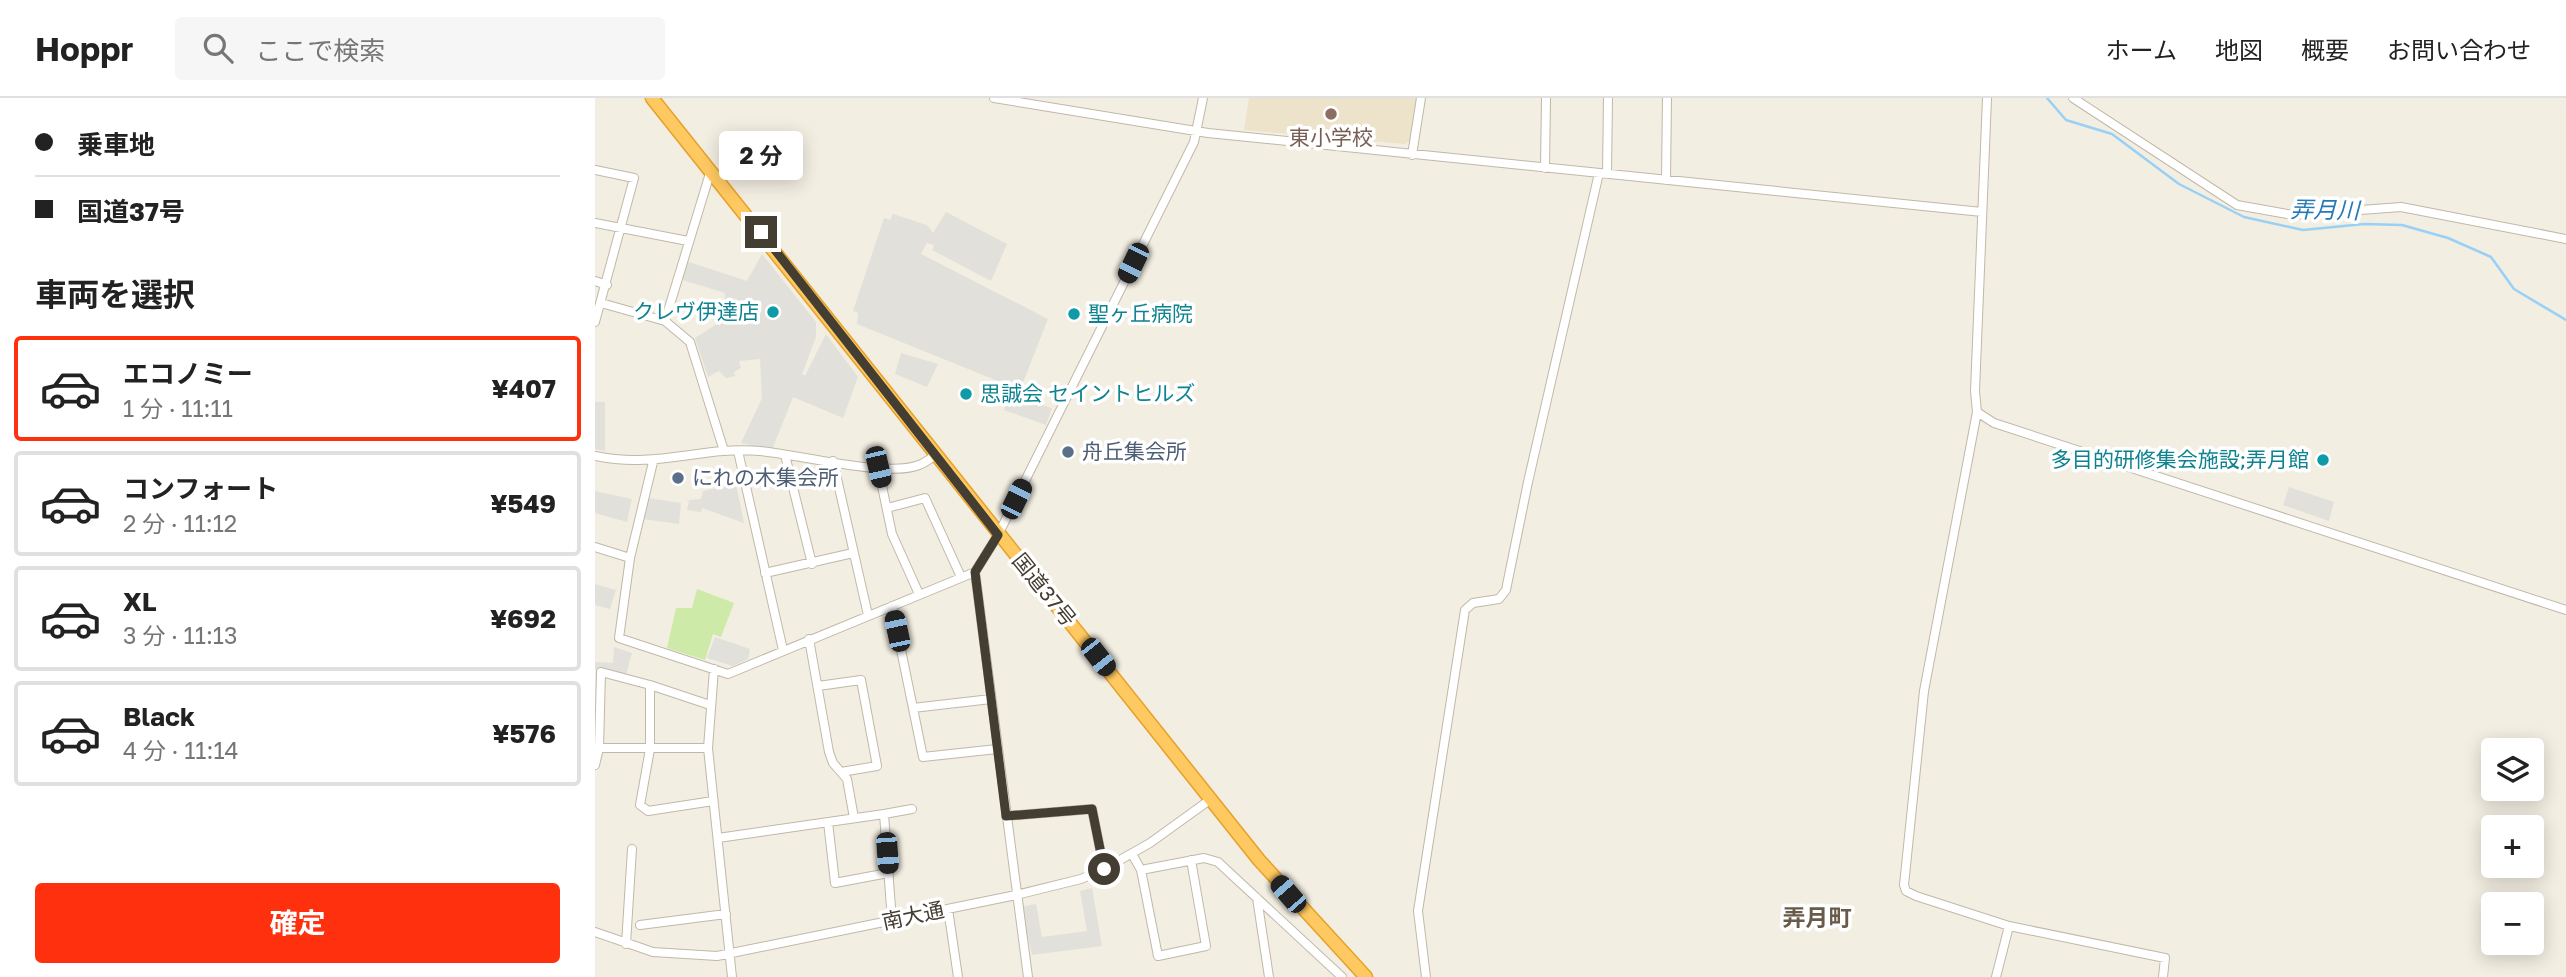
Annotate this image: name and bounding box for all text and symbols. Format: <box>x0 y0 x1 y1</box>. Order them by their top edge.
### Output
search box <box>175 17 665 80</box>
text: Hoppr <box>35 29 133 68</box>
icon: search <box>199 29 237 67</box>
text: ここで検索 <box>255 35 385 66</box>
text: ホーム <box>2106 35 2177 64</box>
text: 地図 <box>2215 35 2263 64</box>
text: 概要 <box>2301 35 2349 64</box>
text: お問い合わせ <box>2387 35 2531 64</box>
marker: 東小学校 <box>1323 106 1339 122</box>
place label: 東小学校 <box>1289 124 1373 150</box>
text: 乗車地 <box>77 129 155 160</box>
callout: 2 分 <box>719 130 803 180</box>
text: 2 分 <box>740 141 782 169</box>
water label: 弄月川 <box>2290 194 2363 224</box>
text: 国道37号 <box>77 196 185 227</box>
route end <box>745 216 777 248</box>
car <box>1115 240 1152 286</box>
text: 車両を選択 <box>35 275 195 313</box>
place label: クレヴ伊達店 <box>633 298 759 324</box>
place label: 聖ヶ丘病院 <box>1088 300 1193 326</box>
marker: クレヴ伊達店 <box>765 304 781 320</box>
marker: 聖ヶ丘病院 <box>1066 306 1082 322</box>
icon: car <box>39 357 102 420</box>
text: エコノミー <box>123 358 253 389</box>
text: ¥407 <box>492 373 556 404</box>
place label: 思誠会 セイントヒルズ <box>980 380 1195 406</box>
marker: 思誠会 セイントヒルズ <box>958 386 974 402</box>
text: 1 分 · 11:11 <box>123 394 233 422</box>
place label: 舟丘集会所 <box>1082 438 1187 464</box>
car <box>864 444 893 490</box>
marker: 舟丘集会所 <box>1060 444 1076 460</box>
place label: 多目的研修集会施設;弄月館 <box>2051 446 2309 472</box>
marker: 多目的研修集会施設;弄月館 <box>2315 452 2331 468</box>
place label: にれの木集会所 <box>692 464 839 490</box>
marker: にれの木集会所 <box>670 470 686 486</box>
icon: car <box>39 472 102 535</box>
text: コンフォート <box>123 473 278 504</box>
car <box>998 476 1035 522</box>
text: ¥549 <box>490 488 556 519</box>
text: 2 分 · 11:12 <box>123 509 237 537</box>
street label: 国道37号 <box>1007 548 1082 631</box>
text: XL <box>123 586 157 617</box>
icon: car <box>39 587 102 650</box>
text: ¥692 <box>490 603 556 634</box>
car <box>883 608 912 654</box>
text: 3 分 · 11:13 <box>123 621 237 649</box>
car <box>1077 634 1120 680</box>
text: Black <box>123 701 195 732</box>
icon: car <box>39 702 102 765</box>
text: ¥576 <box>492 718 556 749</box>
text: 4 分 · 11:14 <box>123 736 239 764</box>
map controls <box>2481 738 2544 955</box>
button: layers <box>2481 738 2544 801</box>
button: + <box>2481 815 2544 878</box>
car <box>876 831 899 875</box>
route start <box>1088 853 1120 885</box>
car <box>1267 871 1310 917</box>
button: 確定 <box>35 883 560 963</box>
button: − <box>2481 892 2544 955</box>
street label: 南大通 <box>879 896 946 934</box>
district label: 弄月町 <box>1783 903 1852 931</box>

